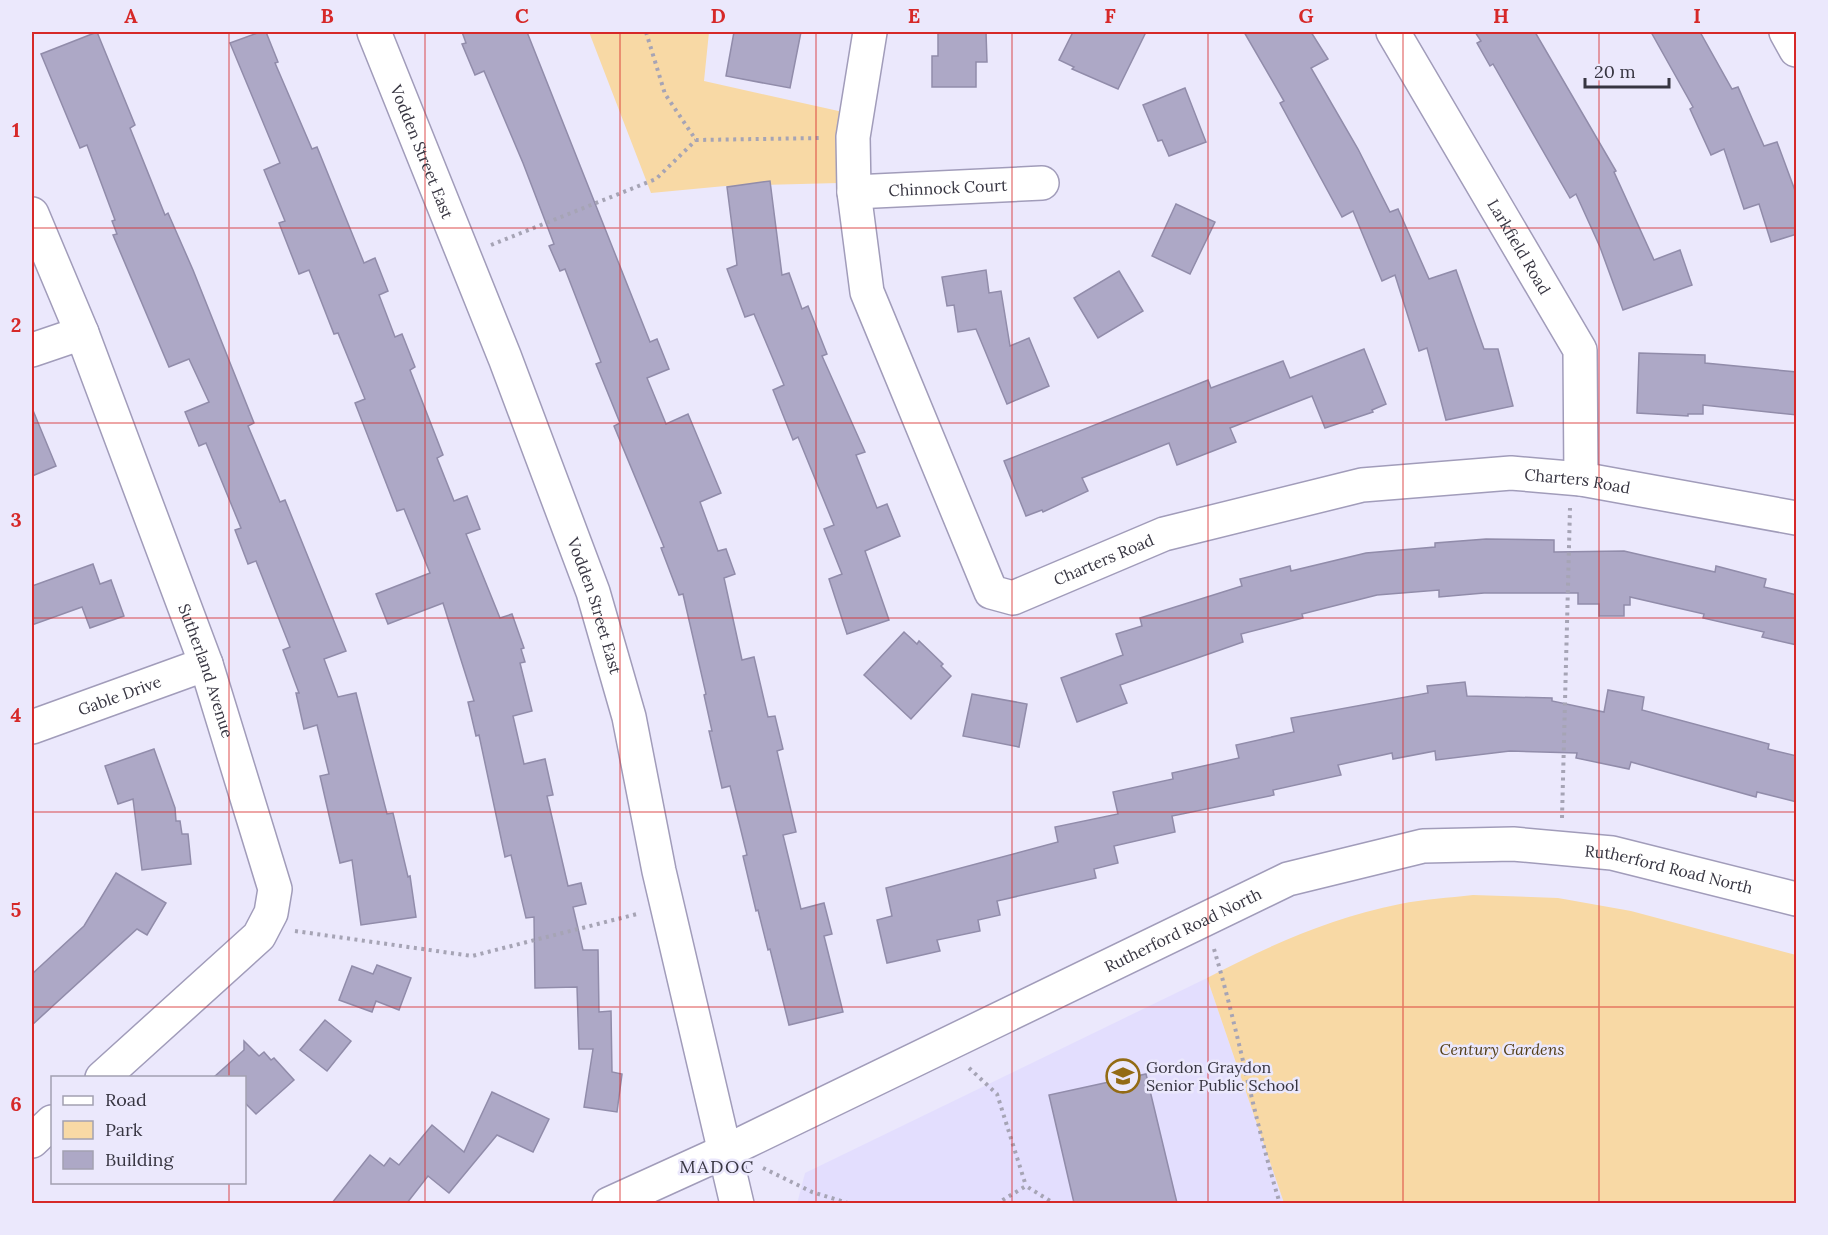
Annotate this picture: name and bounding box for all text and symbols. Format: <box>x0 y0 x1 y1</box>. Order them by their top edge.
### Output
text: A <box>124 3 138 28</box>
text: B <box>320 3 334 28</box>
text: C <box>515 3 529 28</box>
text: D <box>710 3 726 28</box>
text: E <box>908 3 920 28</box>
text: F <box>1104 3 1116 28</box>
text: G <box>1298 3 1314 28</box>
text: H <box>1493 3 1509 28</box>
text: I <box>1693 3 1701 28</box>
scale bar <box>1585 51 1669 89</box>
text: 20 m <box>1594 60 1636 83</box>
street label: Vodden Street East <box>386 81 458 222</box>
text: 1 <box>12 117 20 142</box>
street label: Chinnock Court <box>888 175 1008 200</box>
street label: Larkfield Road <box>1483 195 1555 298</box>
text: 2 <box>11 312 21 337</box>
street label: Charters Road <box>1524 464 1632 498</box>
text: 3 <box>10 507 22 532</box>
street label: Charters Road <box>1051 529 1157 590</box>
street label: Vodden Street East <box>563 534 626 677</box>
street label: Sutherland Avenue <box>174 601 238 741</box>
street label: Gable Drive <box>75 671 164 720</box>
text: 4 <box>11 702 22 727</box>
street label: Rutherford Road North <box>1584 841 1755 898</box>
street label: Rutherford Road North <box>1101 883 1265 976</box>
text: 5 <box>11 897 22 922</box>
park label: Century Gardens <box>1440 1039 1565 1059</box>
place label: Gordon Graydon Senior Public School <box>1146 1057 1299 1095</box>
school or university icon: Gordon Graydon Senior Public School <box>1105 1058 1141 1094</box>
legend <box>51 1076 246 1184</box>
text: Road <box>105 1088 147 1111</box>
text: 6 <box>10 1091 22 1116</box>
text: Park <box>105 1118 143 1141</box>
text: Building <box>105 1148 175 1171</box>
district label: MADOC <box>679 1155 755 1178</box>

